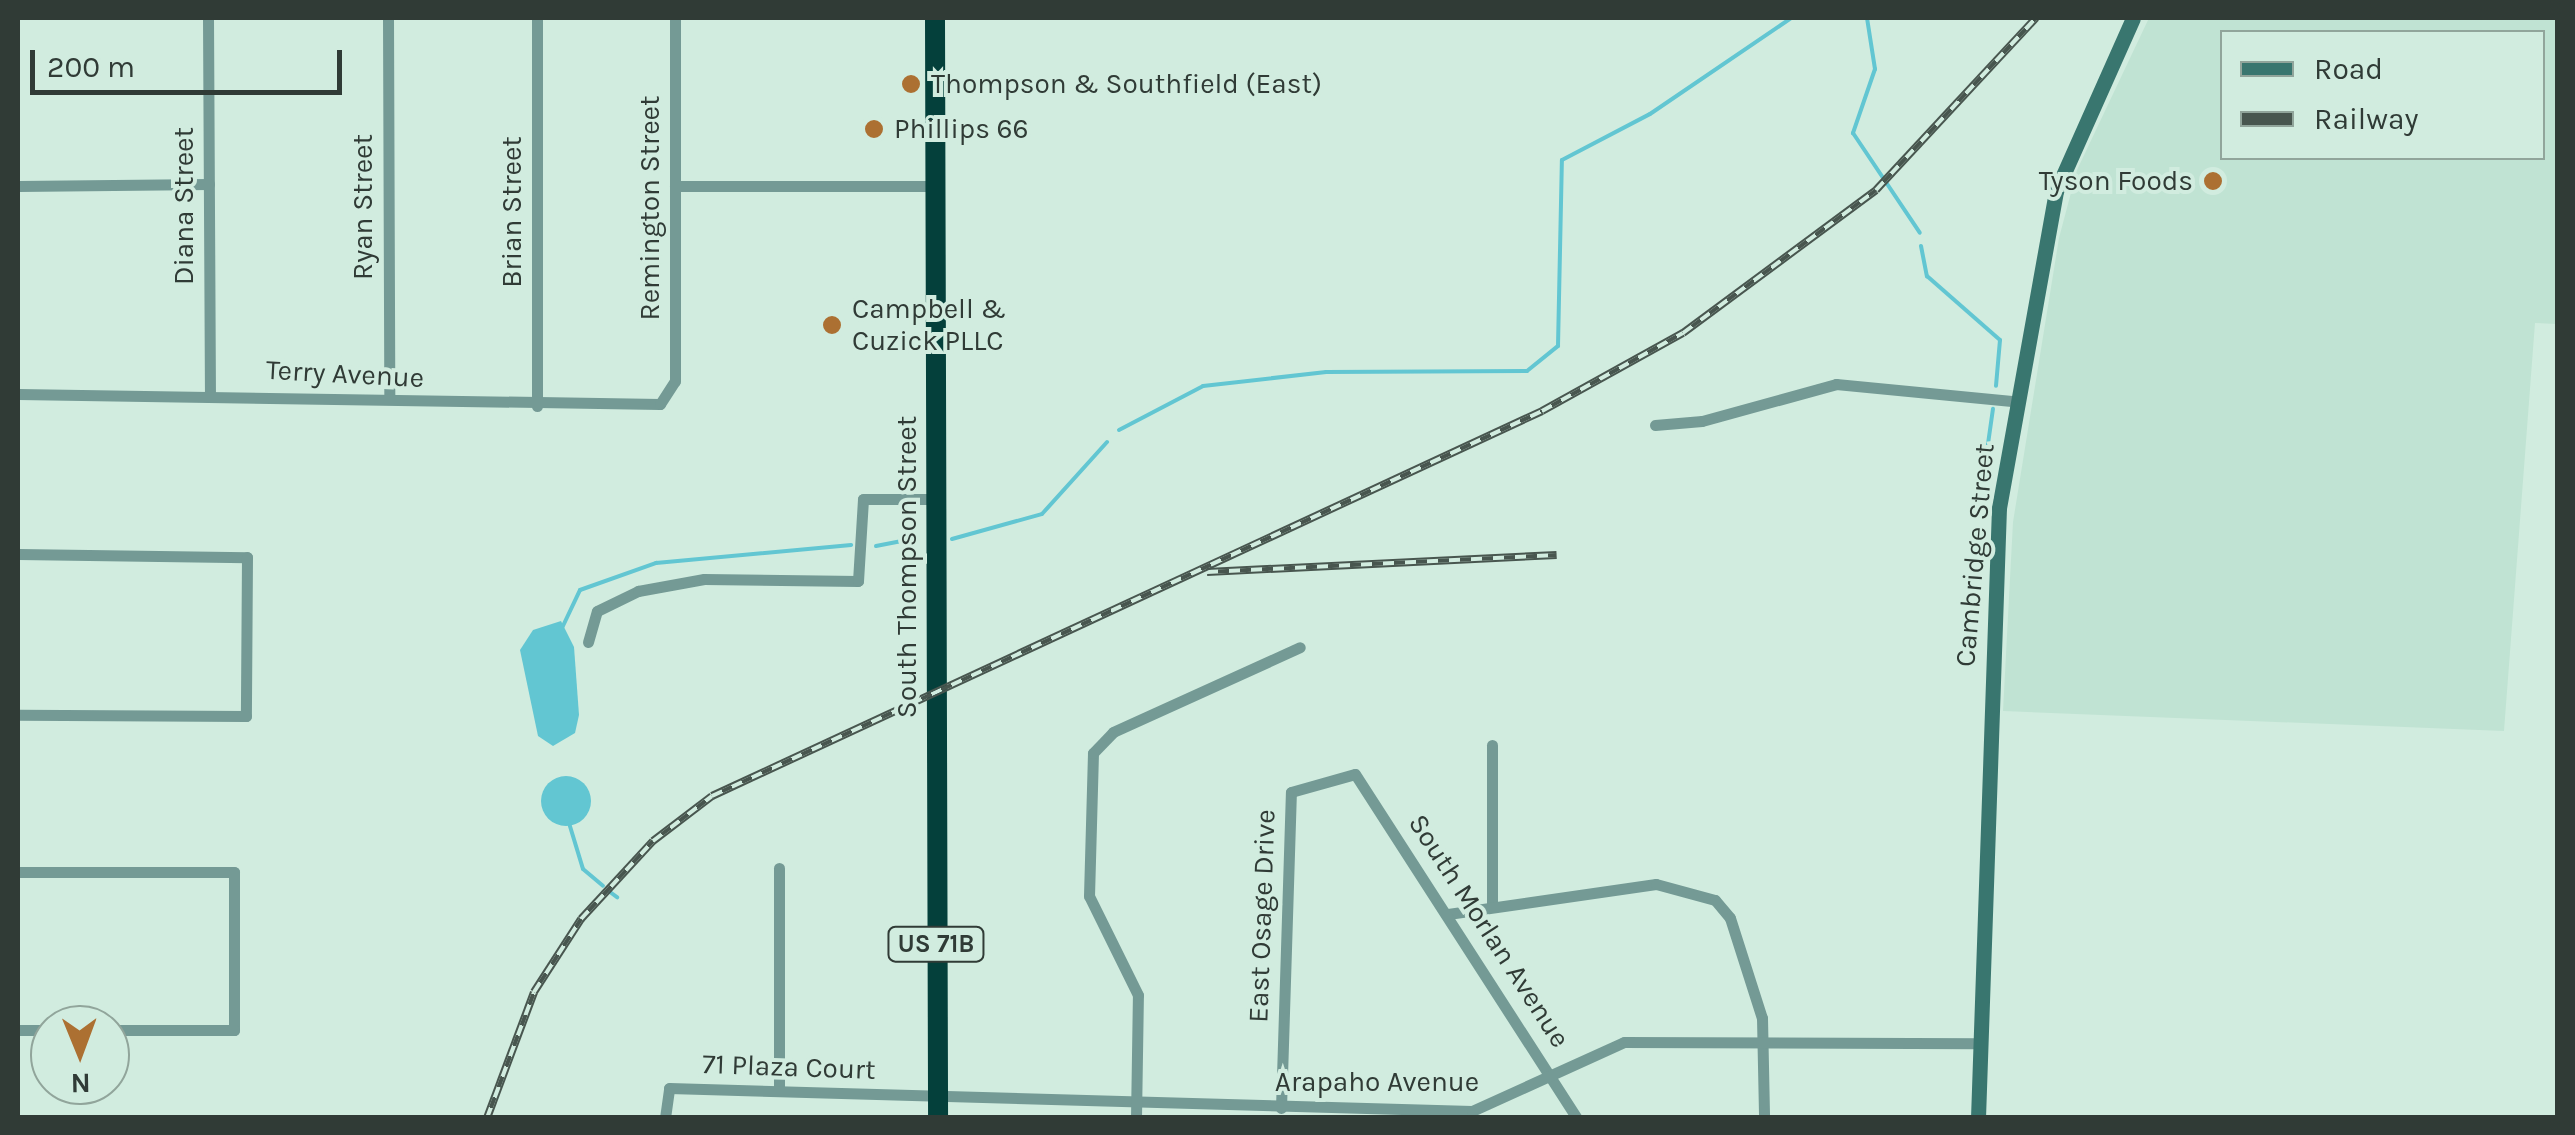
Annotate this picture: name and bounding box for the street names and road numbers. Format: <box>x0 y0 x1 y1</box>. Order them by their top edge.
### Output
street label: Remington Street <box>633 95 667 321</box>
street label: Diana Street <box>167 127 201 285</box>
street label: Ryan Street <box>346 134 380 280</box>
street label: Brian Street <box>495 136 529 288</box>
street label: Terry Avenue <box>265 353 425 395</box>
street label: South Thompson Street <box>890 416 924 718</box>
street label: Cambridge Street <box>1948 442 2002 668</box>
street label: South Morlan Avenue <box>1401 808 1577 1054</box>
street label: East Osage Drive <box>1241 809 1283 1023</box>
road number: US 71B <box>886 924 986 964</box>
street label: 71 Plaza Court <box>702 1047 876 1087</box>
street label: Arapaho Avenue <box>1275 1065 1479 1099</box>

